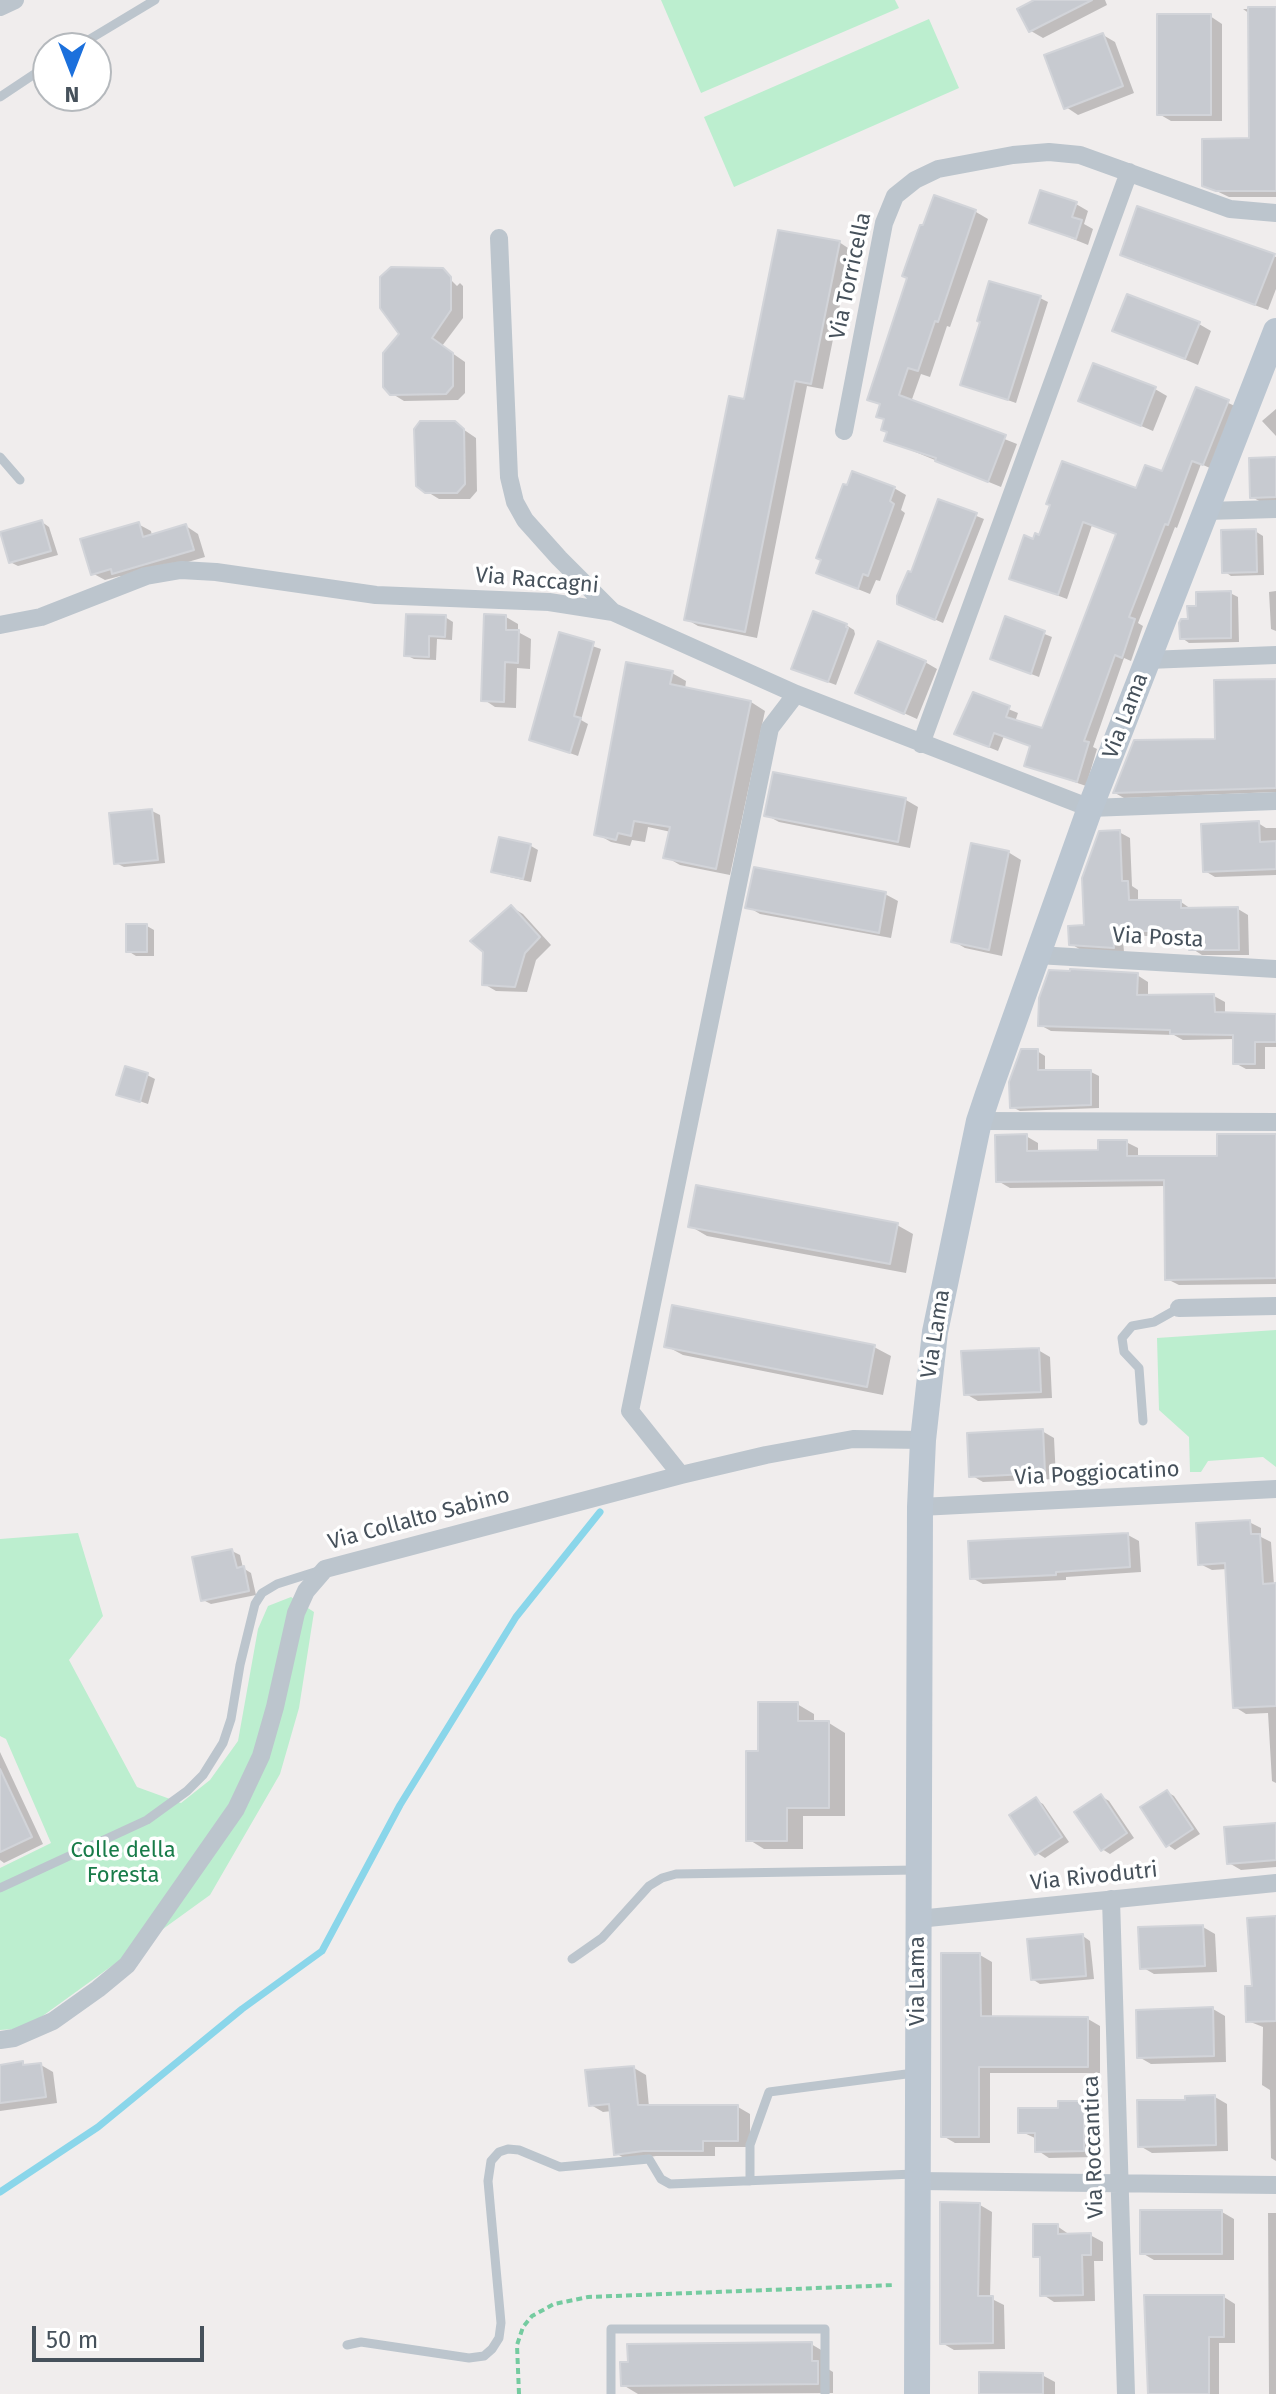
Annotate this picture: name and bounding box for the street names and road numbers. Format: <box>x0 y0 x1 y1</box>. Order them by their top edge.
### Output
street label: Via Torricella <box>825 210 877 342</box>
street label: Via Raccagni <box>474 562 600 600</box>
street label: Via Lama <box>1098 669 1154 763</box>
street label: Via Posta <box>1112 922 1204 954</box>
street label: Via Lama <box>916 1288 956 1380</box>
street label: Via Poggiocatino <box>1014 1456 1180 1492</box>
street label: Via Collalto Sabino <box>325 1482 513 1556</box>
street label: Via Rivodutri <box>1029 1857 1159 1897</box>
street label: Via Lama <box>905 1936 931 2026</box>
street label: Via Roccantica <box>1078 2075 1110 2219</box>

